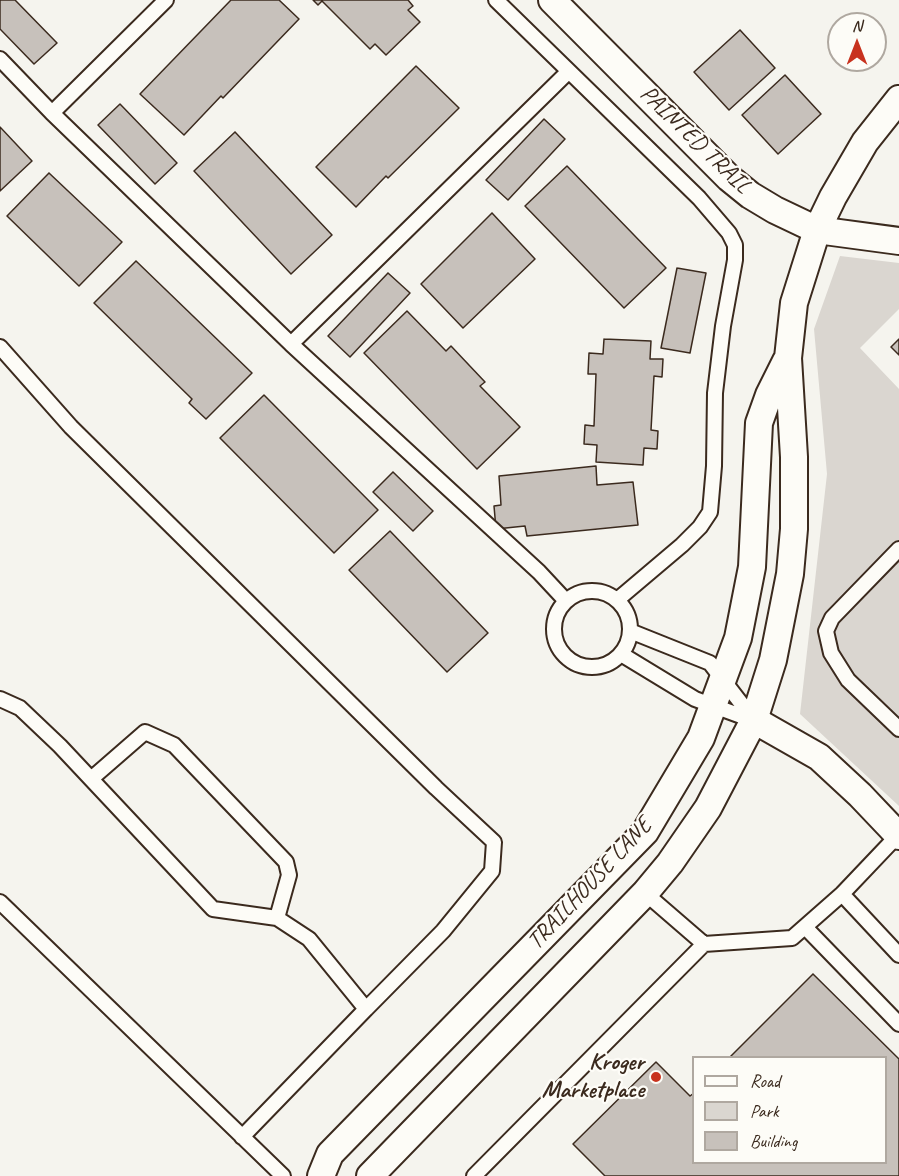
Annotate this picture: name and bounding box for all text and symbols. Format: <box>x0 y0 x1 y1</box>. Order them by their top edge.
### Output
north arrow <box>827 12 887 72</box>
text: N <box>852 16 862 36</box>
street label: PAINTED TRAIL <box>634 80 756 200</box>
street label: TRAILHOUSE LANE <box>522 812 658 956</box>
place label: Kroger Marketplace <box>542 1049 644 1105</box>
legend <box>692 1056 887 1164</box>
marker: Kroger Marketplace <box>649 1070 663 1084</box>
text: Road <box>750 1070 780 1092</box>
text: Park <box>750 1100 779 1122</box>
text: Building <box>750 1130 797 1152</box>

